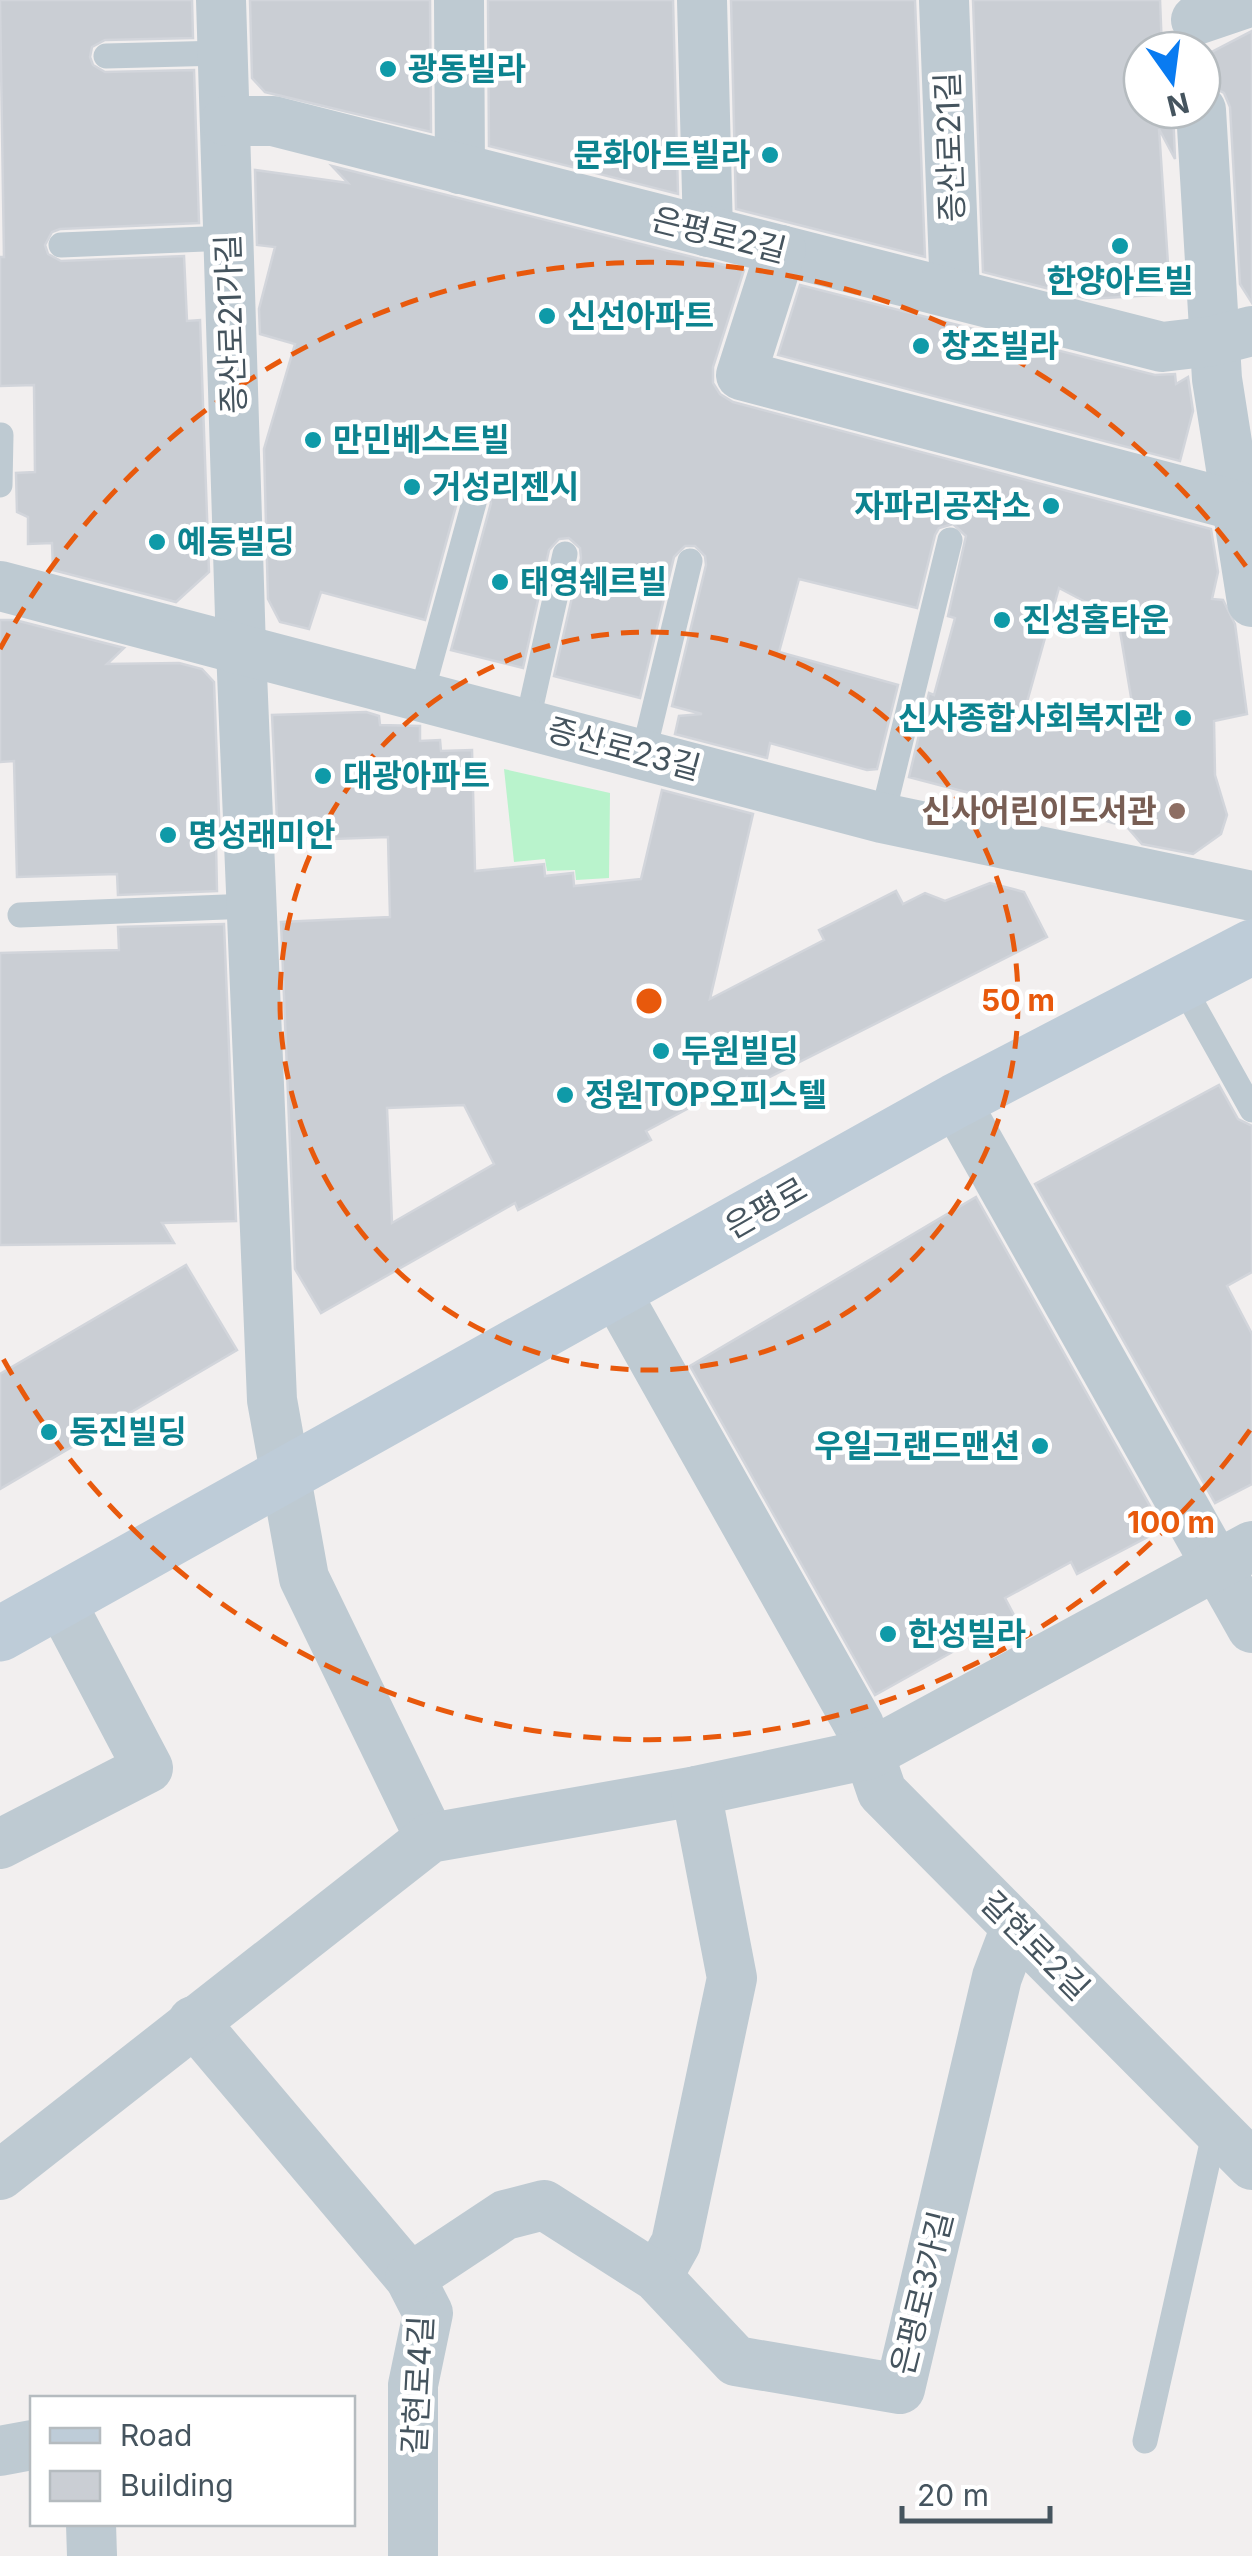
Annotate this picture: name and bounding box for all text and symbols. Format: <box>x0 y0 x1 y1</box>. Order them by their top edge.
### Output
north arrow <box>1122 30 1222 130</box>
place label: 광동빌라 <box>408 49 526 88</box>
marker: 광동빌라 <box>377 58 399 80</box>
street label: 증산로21길 <box>927 71 972 223</box>
text: N <box>1164 85 1193 123</box>
place label: 문화아트빌라 <box>573 135 751 174</box>
marker: 문화아트빌라 <box>759 144 781 166</box>
street label: 은평로2길 <box>648 199 790 270</box>
street label: 증산로21가길 <box>208 234 253 415</box>
marker: 한양아트빌 <box>1109 235 1131 257</box>
place label: 한양아트빌 <box>1046 261 1194 300</box>
place label: 신선아파트 <box>567 296 714 335</box>
marker: 신선아파트 <box>536 305 558 327</box>
place label: 창조빌라 <box>941 326 1059 365</box>
marker: 창조빌라 <box>910 335 932 357</box>
place label: 만민베스트빌 <box>333 420 510 459</box>
marker: 만민베스트빌 <box>302 429 324 451</box>
place label: 거성리젠시 <box>432 467 579 506</box>
marker: 거성리젠시 <box>401 476 423 498</box>
place label: 자파리공작소 <box>854 486 1031 525</box>
marker: 자파리공작소 <box>1040 495 1062 517</box>
place label: 예동빌딩 <box>177 522 295 561</box>
marker: 예동빌딩 <box>146 531 168 553</box>
place label: 태영쉐르빌 <box>520 562 667 601</box>
marker: 태영쉐르빌 <box>489 571 511 593</box>
place label: 진성홈타운 <box>1022 600 1169 639</box>
marker: 진성홈타운 <box>991 609 1013 631</box>
place label: 신사종합사회복지관 <box>898 698 1163 737</box>
marker: 신사종합사회복지관 <box>1172 707 1194 729</box>
street label: 증산로23길 <box>543 709 705 788</box>
place label: 대광아파트 <box>343 756 490 795</box>
marker: 대광아파트 <box>312 765 334 787</box>
place label: 신사어린이도서관 <box>921 791 1157 830</box>
marker: 신사어린이도서관 <box>1166 800 1188 822</box>
place label: 명성래미안 <box>188 815 335 854</box>
marker: 명성래미안 <box>157 824 179 846</box>
text: 50 m <box>981 982 1055 1018</box>
centre of rings <box>631 983 667 1019</box>
place label: 두원빌딩 <box>681 1031 799 1070</box>
marker: 두원빌딩 <box>650 1040 672 1062</box>
place label: 정원TOP오피스텔 <box>585 1075 827 1114</box>
marker: 정원TOP오피스텔 <box>554 1084 576 1106</box>
street label: 은평로 <box>718 1169 814 1247</box>
place label: 동진빌딩 <box>69 1412 187 1451</box>
marker: 동진빌딩 <box>38 1421 60 1443</box>
place label: 우일그랜드맨션 <box>814 1426 1020 1465</box>
marker: 우일그랜드맨션 <box>1029 1435 1051 1457</box>
text: 100 m <box>1127 1504 1215 1540</box>
place label: 한성빌라 <box>908 1614 1026 1653</box>
marker: 한성빌라 <box>877 1623 899 1645</box>
street label: 갈현로2길 <box>973 1883 1098 2008</box>
street label: 은평로3가길 <box>882 2207 961 2379</box>
street label: 갈현로4길 <box>394 2315 441 2455</box>
legend <box>30 2396 355 2526</box>
text: Road <box>120 2417 192 2453</box>
scale bar <box>902 2461 1050 2523</box>
text: Building <box>120 2467 234 2503</box>
text: 20 m <box>917 2477 989 2513</box>

